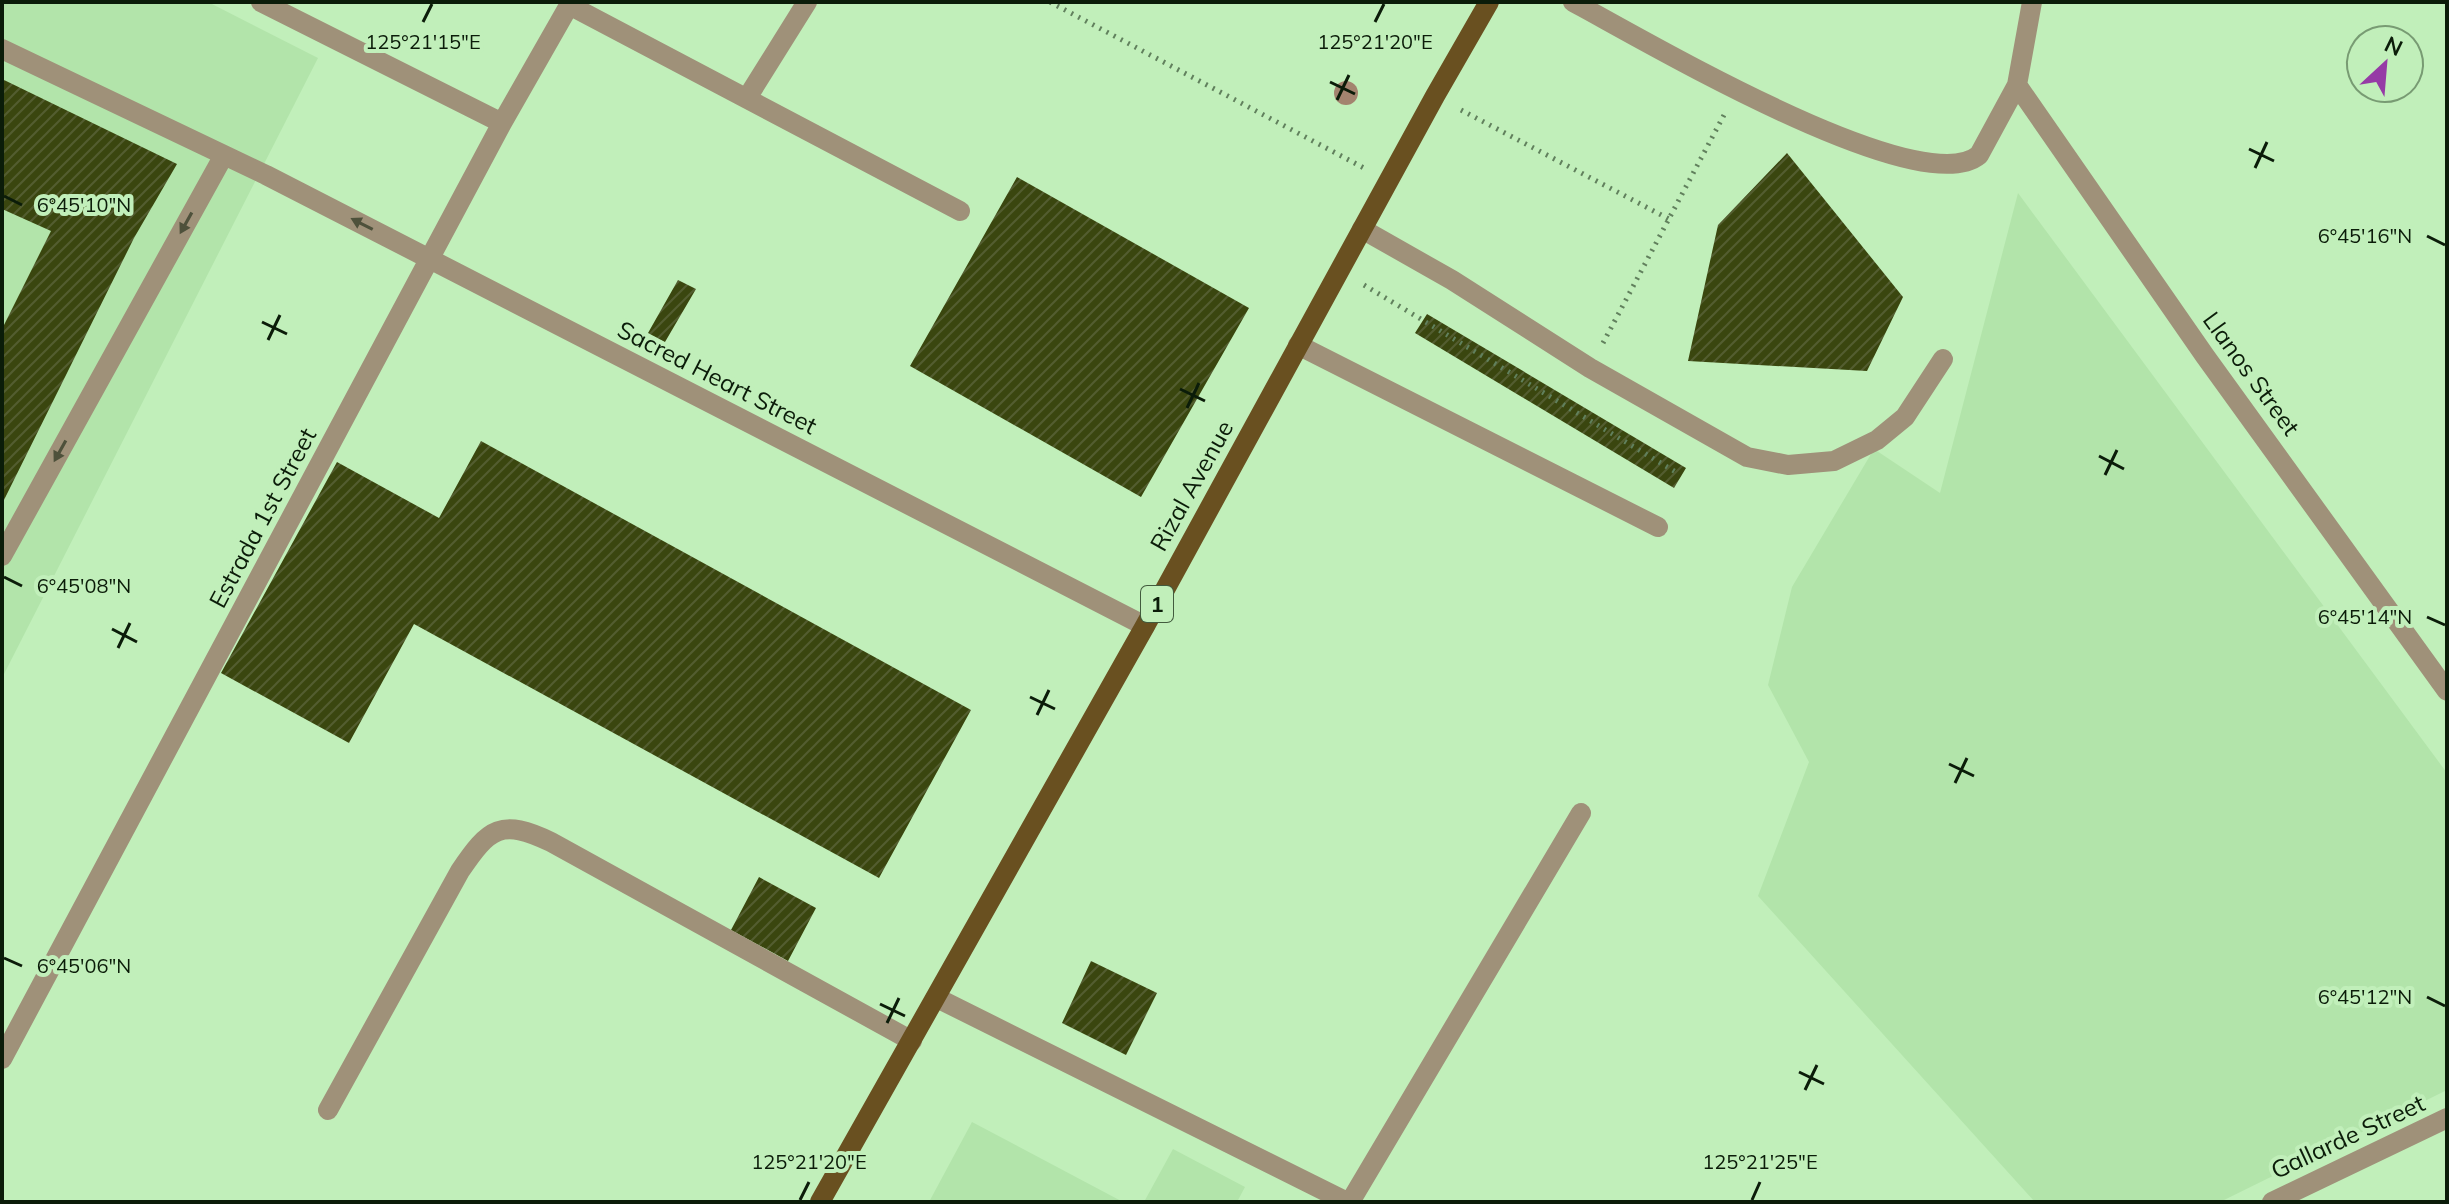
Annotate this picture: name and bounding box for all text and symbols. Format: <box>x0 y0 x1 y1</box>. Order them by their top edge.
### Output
north arrow <box>2345 24 2425 104</box>
text: 125°21'15"E <box>365 29 481 54</box>
text: 125°21'20"E <box>1317 29 1433 54</box>
text: N <box>2380 30 2407 62</box>
text: 6°45'10"N <box>37 192 131 217</box>
one-way arrow <box>179 212 193 235</box>
one-way arrow <box>350 217 373 231</box>
text: 6°45'16"N <box>2318 223 2412 248</box>
street label: Llanos Street <box>2197 306 2307 441</box>
street label: Sacred Heart Street <box>613 314 822 440</box>
street label: Rizal Avenue <box>1143 415 1239 556</box>
street label: Estrada 1st Street <box>202 422 322 613</box>
one-way arrow <box>53 440 67 462</box>
text: 6°45'08"N <box>37 573 131 598</box>
road number: 1 <box>1141 586 1173 622</box>
text: 6°45'14"N <box>2318 604 2412 629</box>
text: 6°45'06"N <box>37 953 131 978</box>
text: 6°45'12"N <box>2318 984 2412 1009</box>
street label: Gallarde Street <box>2266 1087 2429 1185</box>
text: 125°21'20"E <box>751 1149 867 1174</box>
text: 125°21'25"E <box>1702 1149 1818 1174</box>

